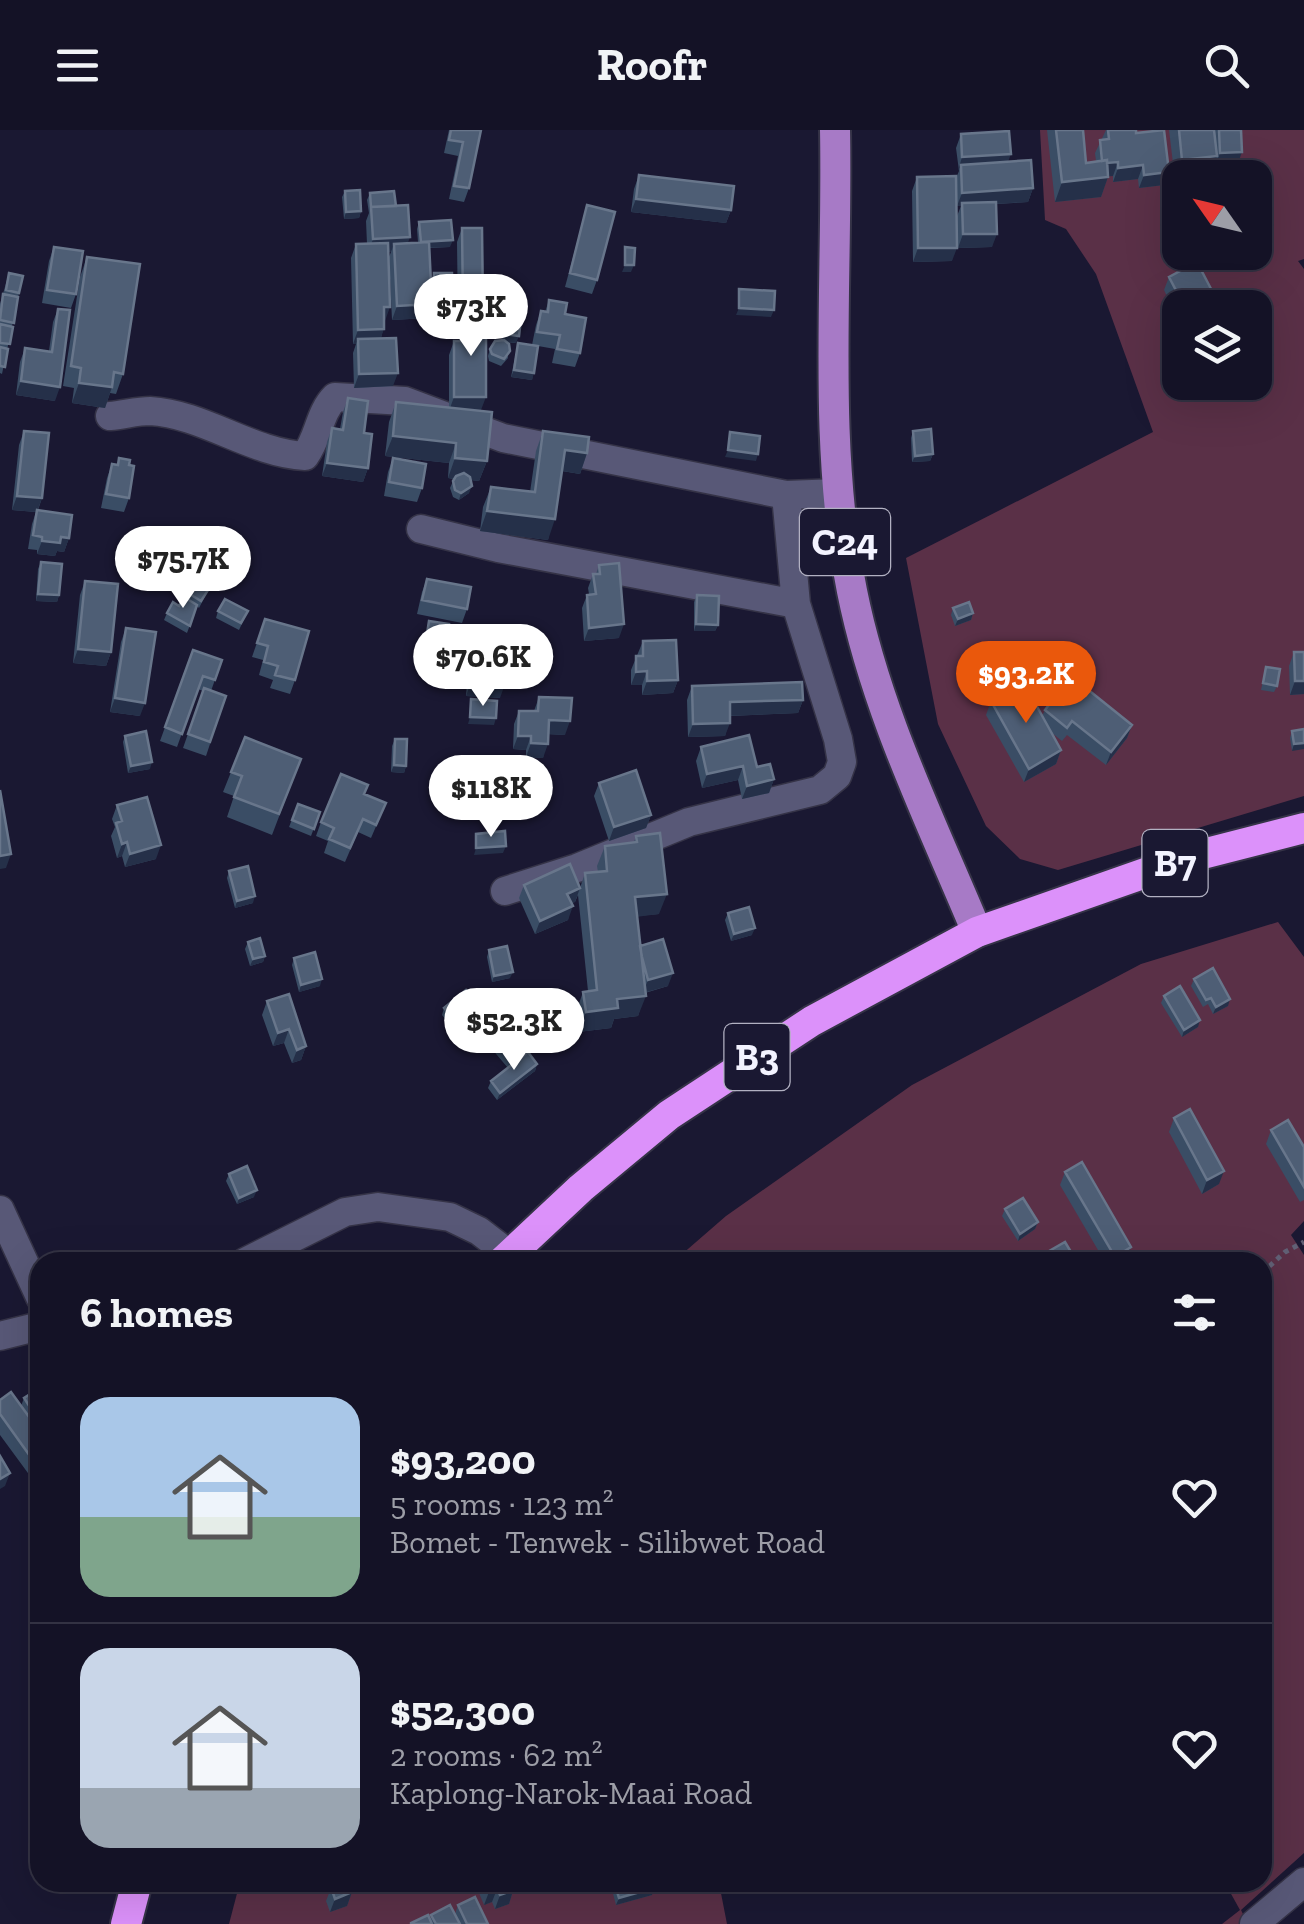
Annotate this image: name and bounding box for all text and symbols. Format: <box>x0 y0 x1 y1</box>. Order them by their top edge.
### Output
icon: menu <box>50 38 105 93</box>
text: Roofr <box>597 38 707 92</box>
icon: search <box>1199 38 1254 93</box>
north arrow <box>1162 160 1272 270</box>
map controls <box>1162 160 1272 400</box>
pin: $73K <box>412 274 530 359</box>
text: $73K <box>436 287 506 325</box>
button: layers <box>1162 290 1272 400</box>
road number: C24 <box>800 509 890 575</box>
pin: $75.7K <box>102 526 264 611</box>
text: $75.7K <box>137 539 229 577</box>
pin: $70.6K <box>402 624 564 709</box>
text: $70.6K <box>435 637 531 675</box>
pin: $93.2K <box>945 641 1107 726</box>
text: $93.2K <box>978 654 1074 692</box>
pin: $118K <box>421 755 561 840</box>
text: $118K <box>451 768 531 806</box>
road number: B7 <box>1142 830 1208 896</box>
pin: $52.3K <box>433 988 595 1073</box>
text: $52.3K <box>466 1001 562 1039</box>
road number: B3 <box>724 1024 790 1090</box>
icon: filters <box>1167 1285 1222 1340</box>
text: 6 homes <box>80 1287 233 1338</box>
text: $93,200 <box>390 1434 536 1485</box>
icon: home <box>160 1437 280 1557</box>
icon: heart <box>1167 1470 1222 1525</box>
text: 5 rooms · 123 m² <box>390 1485 614 1523</box>
text: Bomet - Tenwek - Silibwet Road <box>390 1523 825 1561</box>
text: $52,300 <box>390 1685 535 1736</box>
icon: home <box>160 1688 280 1808</box>
icon: heart <box>1167 1721 1222 1776</box>
text: 2 rooms · 62 m² <box>390 1736 603 1774</box>
text: Kaplong-Narok-Maai Road <box>390 1774 752 1812</box>

